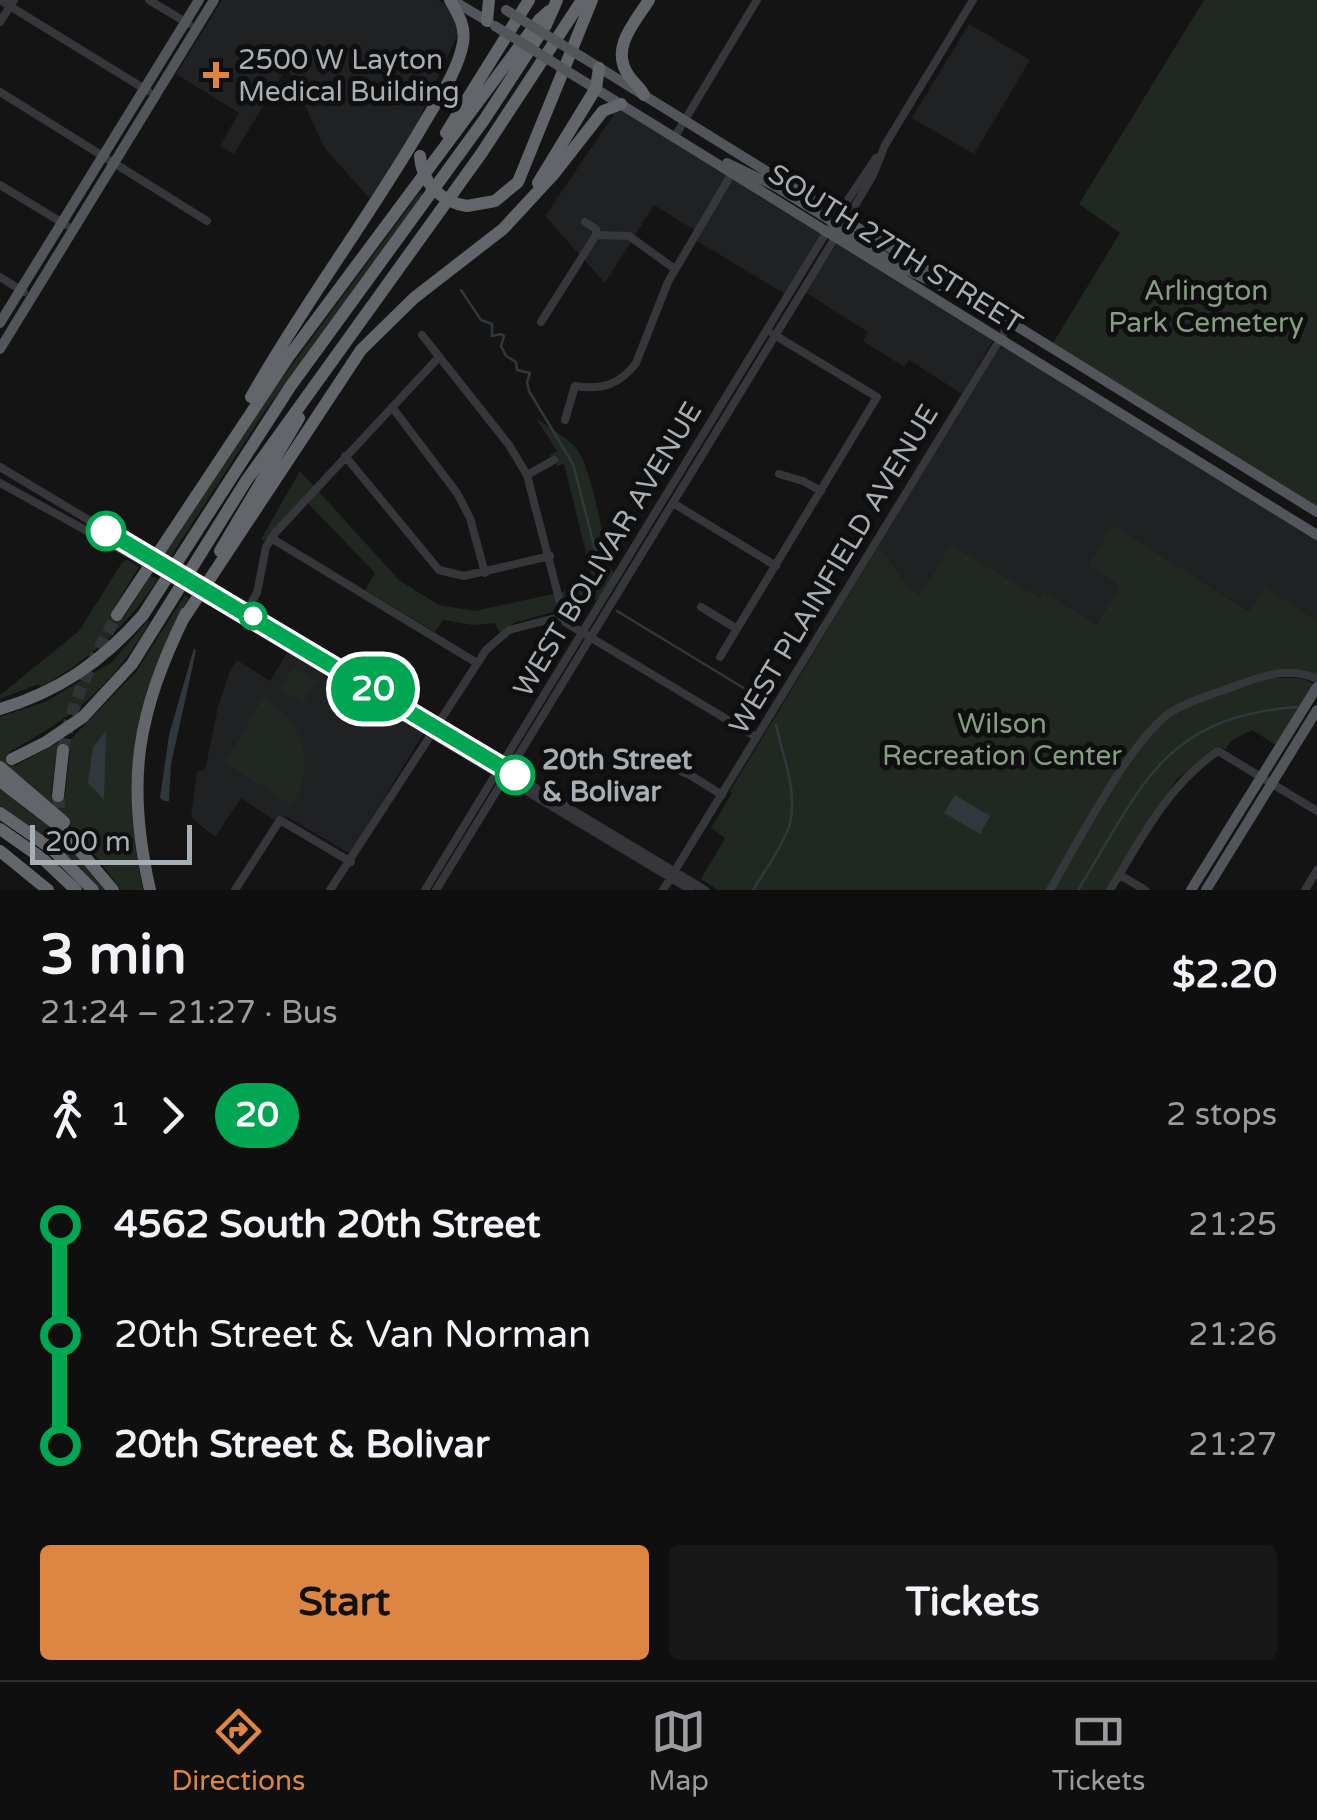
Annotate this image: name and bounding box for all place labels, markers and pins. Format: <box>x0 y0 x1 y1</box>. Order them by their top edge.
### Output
place label: 2500 W Layton Medical Building <box>238 43 460 109</box>
marker: 2500 W Layton Medical Building <box>203 62 229 88</box>
unlabelled marker <box>87 512 125 550</box>
unlabelled marker <box>240 603 266 629</box>
place label: 20th Street & Bolivar <box>542 743 693 809</box>
marker: 20th Street & Bolivar <box>496 756 534 794</box>

